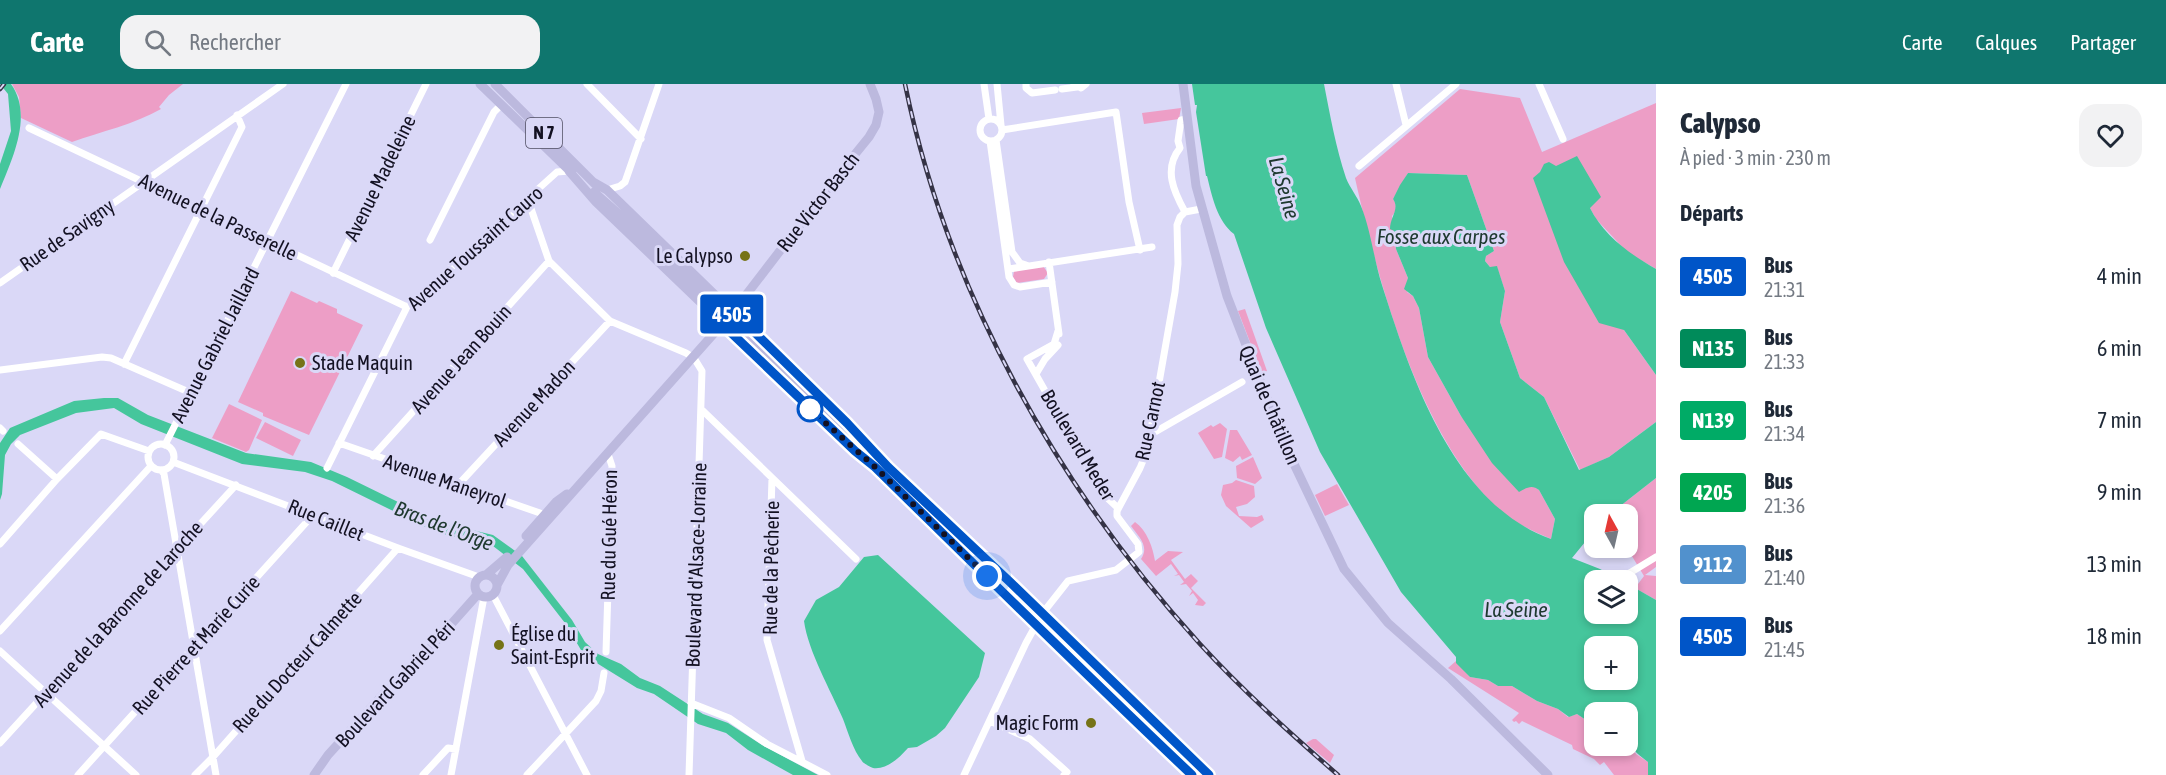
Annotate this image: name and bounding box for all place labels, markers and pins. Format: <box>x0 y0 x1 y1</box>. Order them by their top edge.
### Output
place label: Le Calypso <box>656 244 733 267</box>
marker: Le Calypso <box>738 249 752 263</box>
place label: Stade Maquin <box>312 351 413 374</box>
marker: Stade Maquin <box>293 356 307 370</box>
unlabelled marker <box>797 396 823 422</box>
place label: Église du Saint-Esprit <box>511 622 595 668</box>
marker: Église du Saint-Esprit <box>492 638 506 652</box>
place label: Magic Form <box>996 711 1079 734</box>
marker: Magic Form <box>1084 716 1098 730</box>

